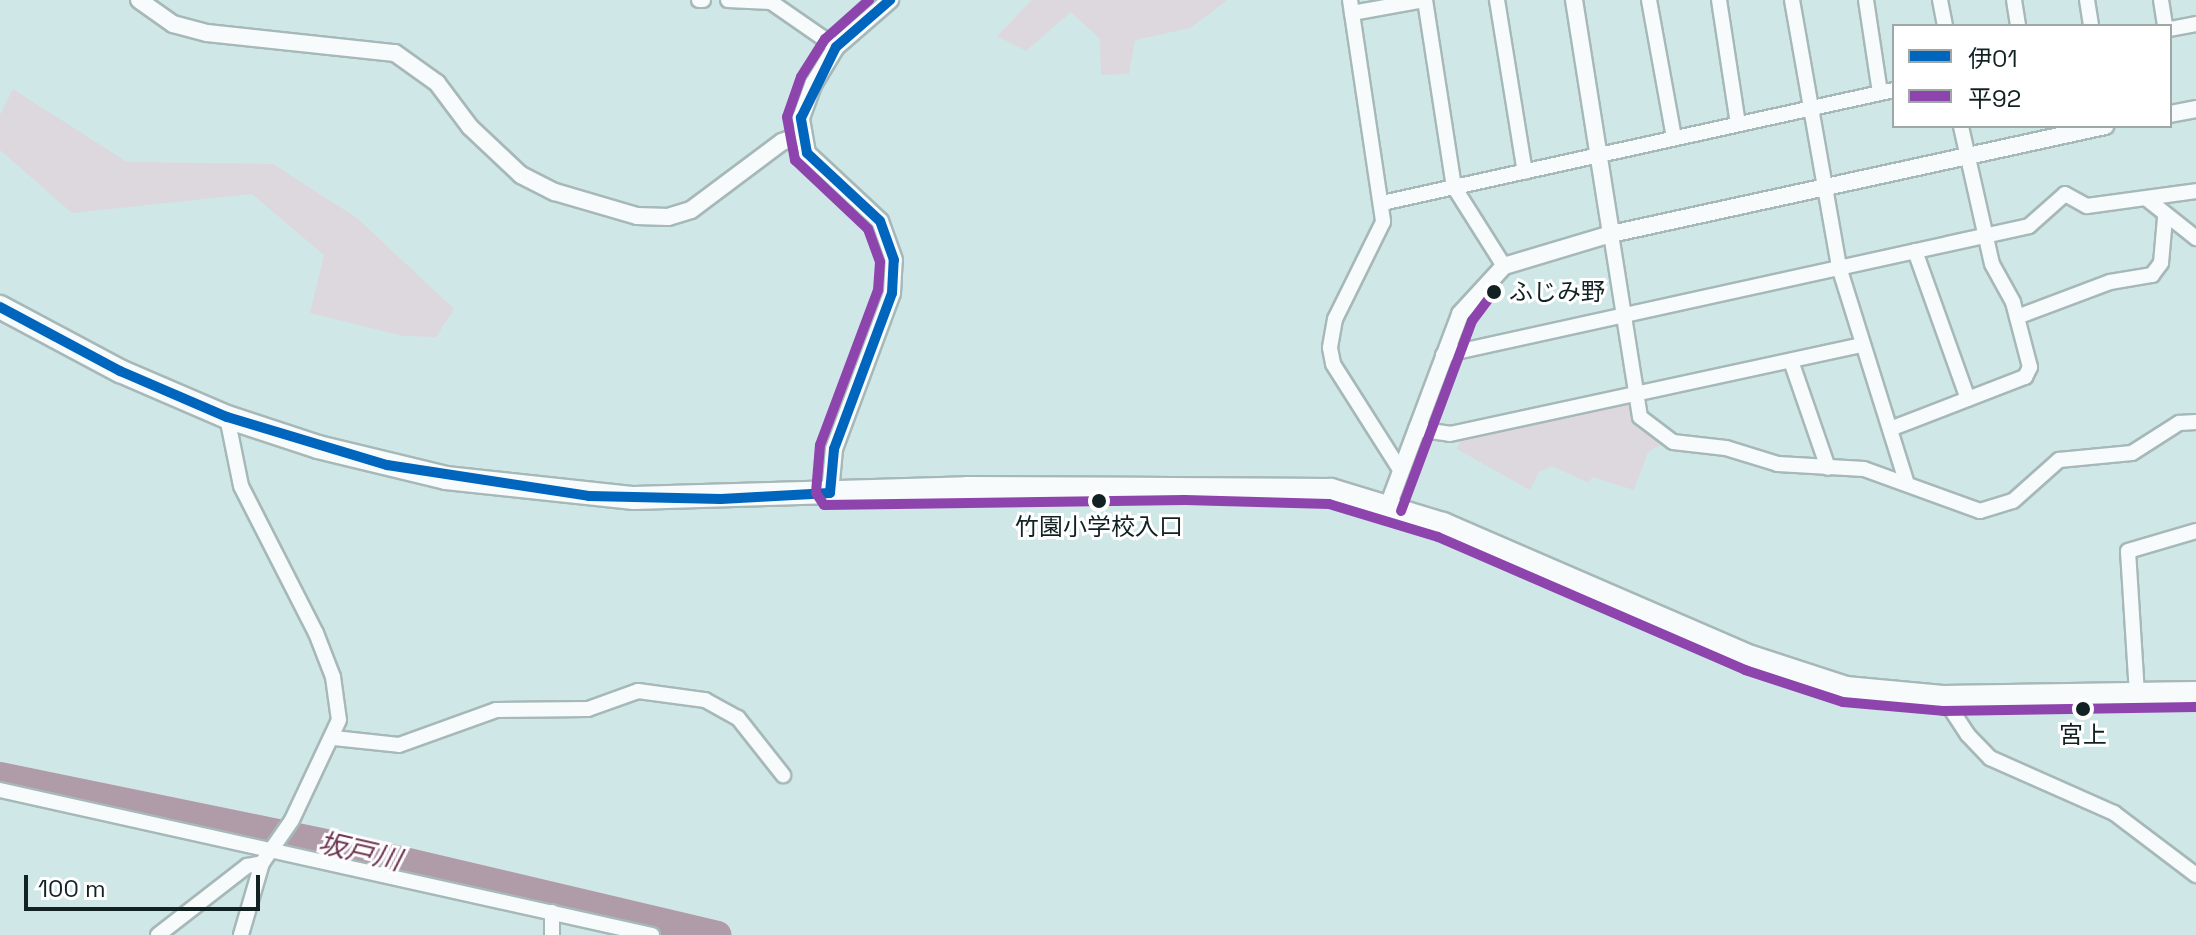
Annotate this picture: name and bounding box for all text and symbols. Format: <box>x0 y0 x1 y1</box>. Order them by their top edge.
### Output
legend <box>1892 24 2172 128</box>
text: 伊01 <box>1968 43 2017 74</box>
text: 平92 <box>1968 83 2021 114</box>
place label: ふじみ野 <box>1509 278 1605 306</box>
marker: ふじみ野 <box>1486 284 1502 300</box>
marker: 竹園小学校入口 <box>1091 493 1107 509</box>
place label: 竹園小学校入口 <box>1015 513 1183 541</box>
marker: 宮上 <box>2075 701 2091 717</box>
place label: 宮上 <box>2059 721 2107 749</box>
water label: 坂戸川 <box>315 825 405 877</box>
scale bar <box>28 859 264 909</box>
text: 100 m <box>38 873 106 904</box>

